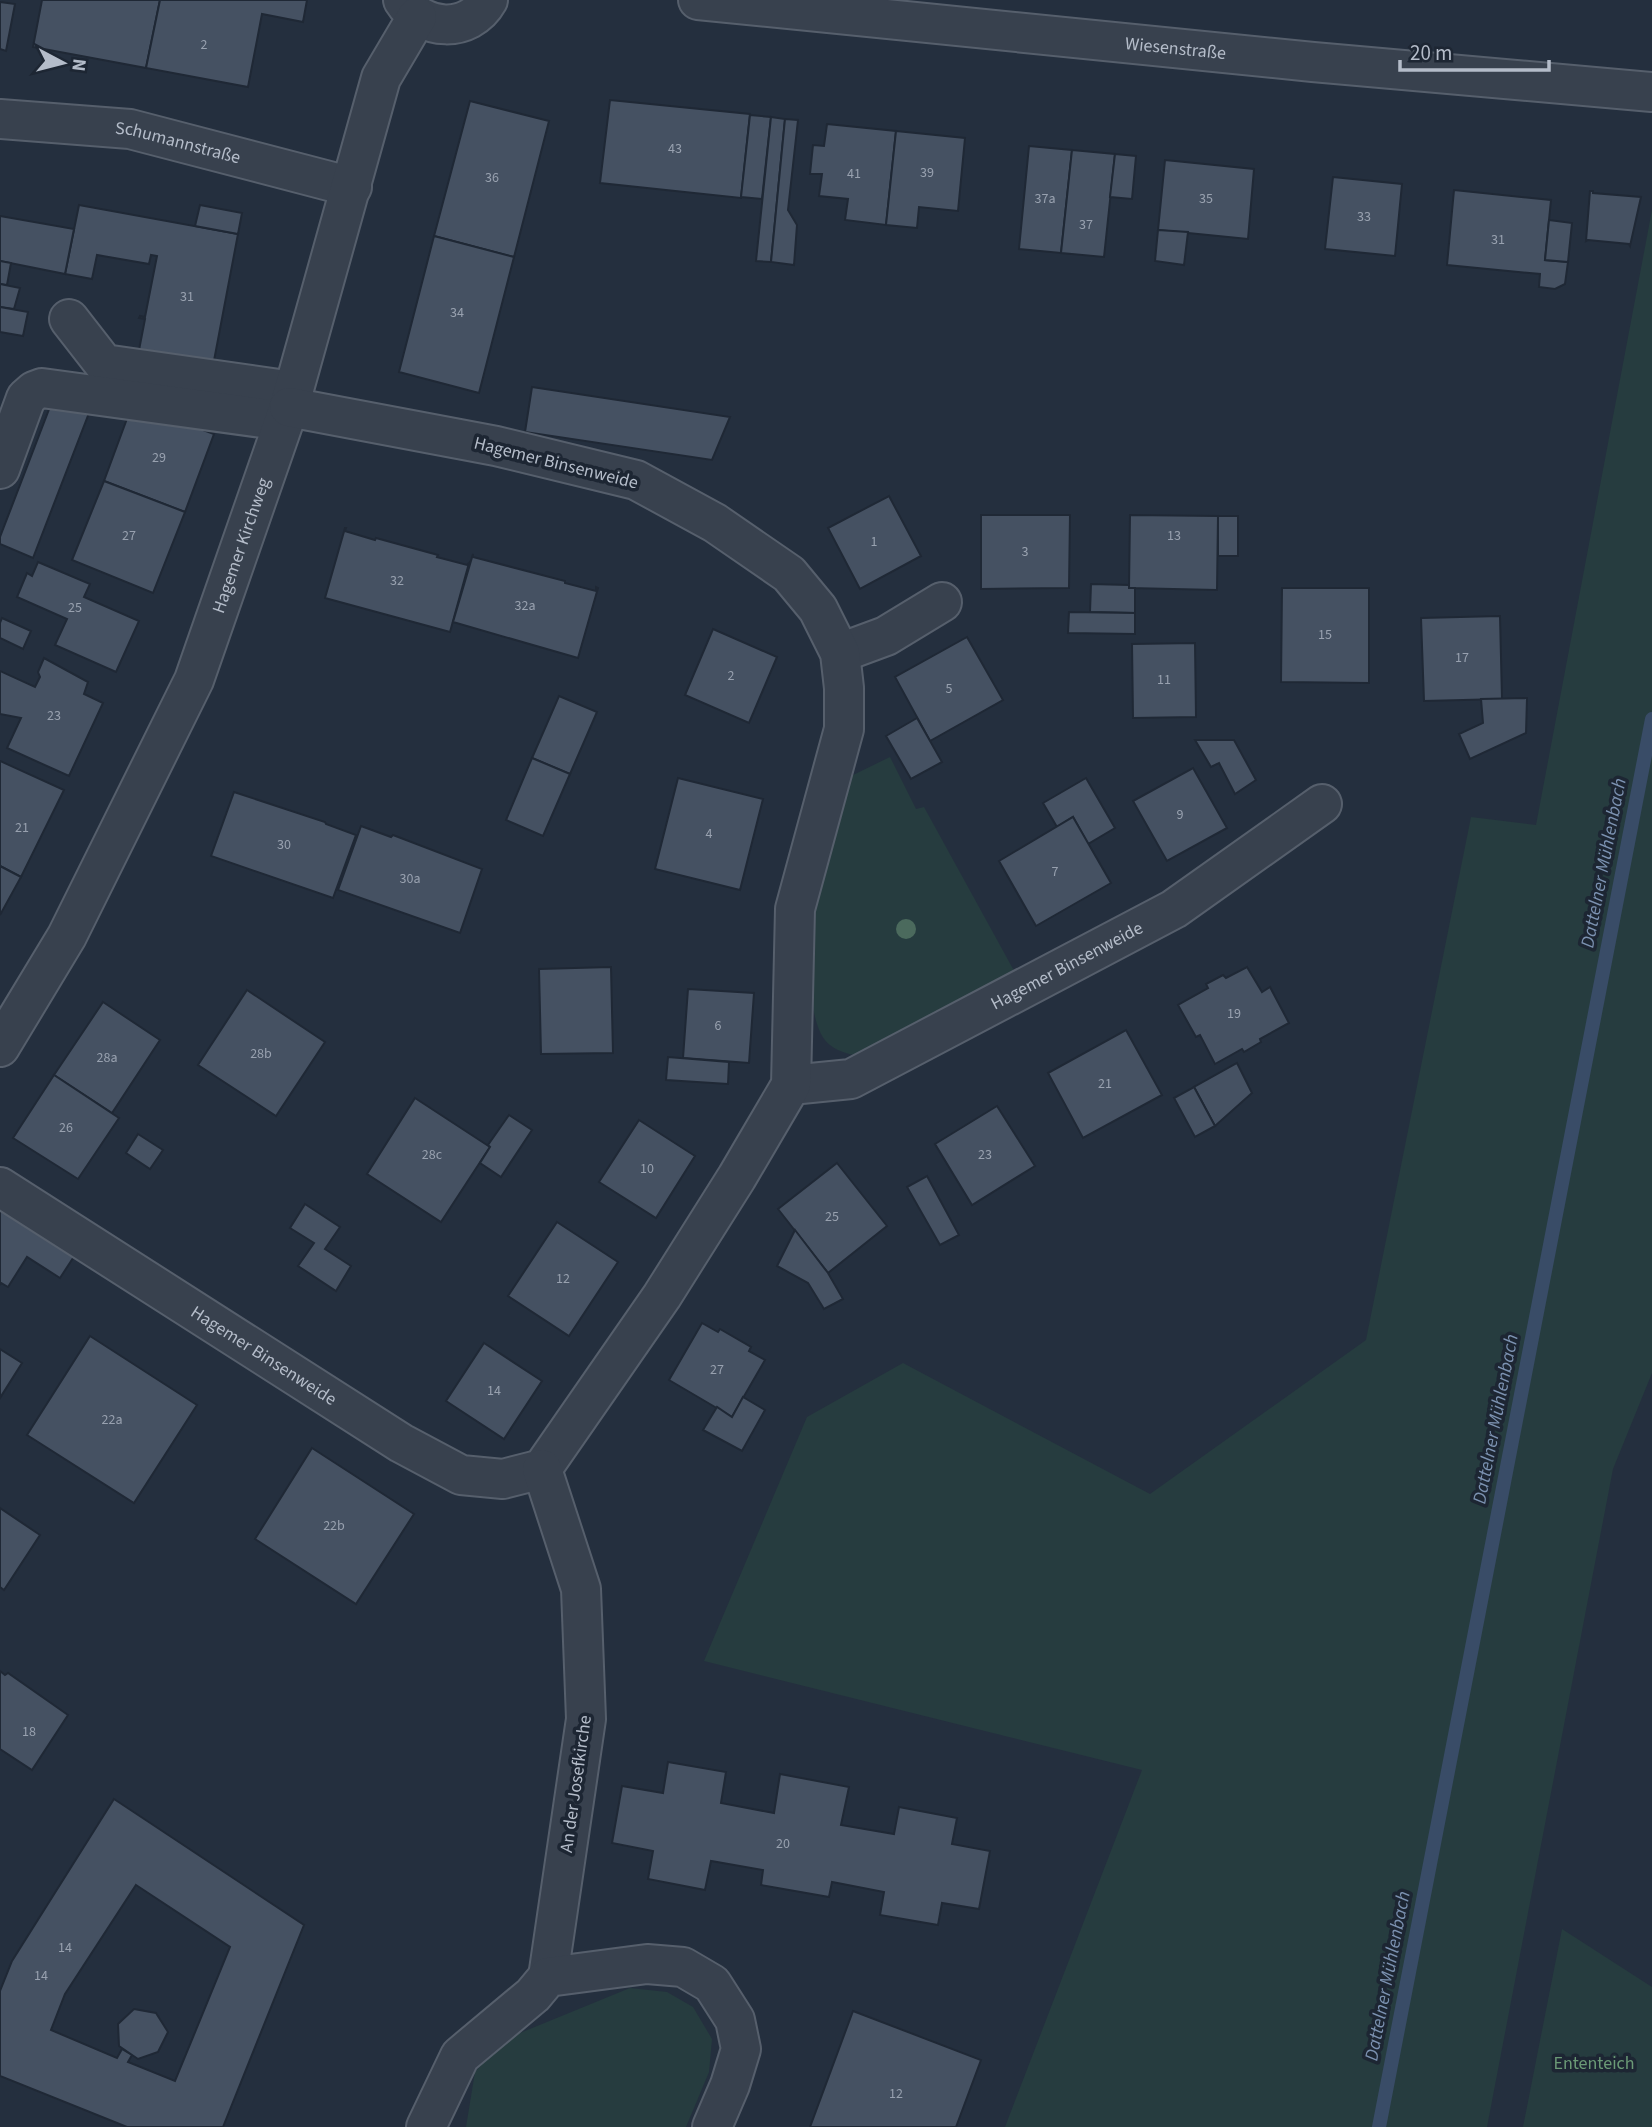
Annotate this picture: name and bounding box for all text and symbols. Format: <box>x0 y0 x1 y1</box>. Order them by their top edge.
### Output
north arrow <box>28 28 98 98</box>
scale bar <box>1400 28 1549 72</box>
street label: Wiesenstraße <box>1124 31 1227 66</box>
house number: 2 <box>201 35 208 55</box>
text: 20 m <box>1410 38 1452 68</box>
text: N <box>64 57 93 73</box>
street label: Schumannstraße <box>114 115 243 170</box>
house number: 43 <box>668 139 682 159</box>
house number: 39 <box>920 163 934 183</box>
house number: 41 <box>847 164 861 184</box>
house number: 36 <box>485 168 499 188</box>
house number: 37a <box>1035 189 1055 209</box>
house number: 35 <box>1199 189 1213 209</box>
house number: 33 <box>1357 207 1371 227</box>
house number: 37 <box>1079 215 1093 235</box>
house number: 31 <box>1491 230 1505 250</box>
house number: 31 <box>180 287 194 307</box>
house number: 34 <box>450 303 464 323</box>
street label: Hagemer Binsenweide <box>471 430 641 496</box>
house number: 29 <box>152 448 166 468</box>
street label: Hagemer Kirchweg <box>206 474 276 617</box>
house number: 27 <box>122 526 136 546</box>
house number: 13 <box>1167 526 1181 546</box>
house number: 1 <box>871 532 878 552</box>
house number: 3 <box>1022 542 1029 562</box>
house number: 32 <box>390 571 404 591</box>
house number: 32a <box>515 596 535 616</box>
house number: 25 <box>68 598 82 618</box>
house number: 15 <box>1318 625 1332 645</box>
house number: 17 <box>1455 648 1469 668</box>
house number: 2 <box>728 666 735 686</box>
house number: 11 <box>1157 670 1171 690</box>
house number: 5 <box>946 679 953 699</box>
house number: 23 <box>47 706 61 726</box>
water label: Dattelner Mühlenbach <box>1574 776 1634 950</box>
house number: 9 <box>1177 805 1184 825</box>
house number: 21 <box>15 818 29 838</box>
house number: 4 <box>706 824 713 844</box>
house number: 30 <box>277 835 291 855</box>
house number: 7 <box>1052 862 1059 882</box>
house number: 30a <box>400 869 420 889</box>
street label: Hagemer Binsenweide <box>986 915 1147 1016</box>
house number: 19 <box>1227 1004 1241 1024</box>
house number: 6 <box>715 1016 722 1036</box>
house number: 28b <box>250 1044 272 1064</box>
house number: 28a <box>97 1048 117 1068</box>
house number: 21 <box>1098 1074 1112 1094</box>
house number: 26 <box>59 1118 73 1138</box>
house number: 28c <box>422 1145 443 1165</box>
house number: 23 <box>978 1145 992 1165</box>
house number: 10 <box>640 1159 654 1179</box>
house number: 25 <box>825 1207 839 1227</box>
house number: 12 <box>556 1269 570 1289</box>
street label: Hagemer Binsenweide <box>186 1299 342 1411</box>
water label: Dattelner Mühlenbach <box>1466 1332 1526 1506</box>
house number: 27 <box>710 1360 724 1380</box>
house number: 14 <box>487 1381 501 1401</box>
house number: 22a <box>102 1410 122 1430</box>
house number: 22b <box>323 1516 345 1536</box>
street label: An der Josefkirche <box>554 1714 598 1854</box>
house number: 18 <box>22 1722 36 1742</box>
house number: 20 <box>776 1834 790 1854</box>
water label: Dattelner Mühlenbach <box>1358 1889 1418 2063</box>
house number: 14 <box>58 1938 72 1958</box>
house number: 14 <box>34 1966 48 1986</box>
park label: Ententeich <box>1553 2051 1635 2076</box>
house number: 12 <box>889 2084 903 2104</box>

